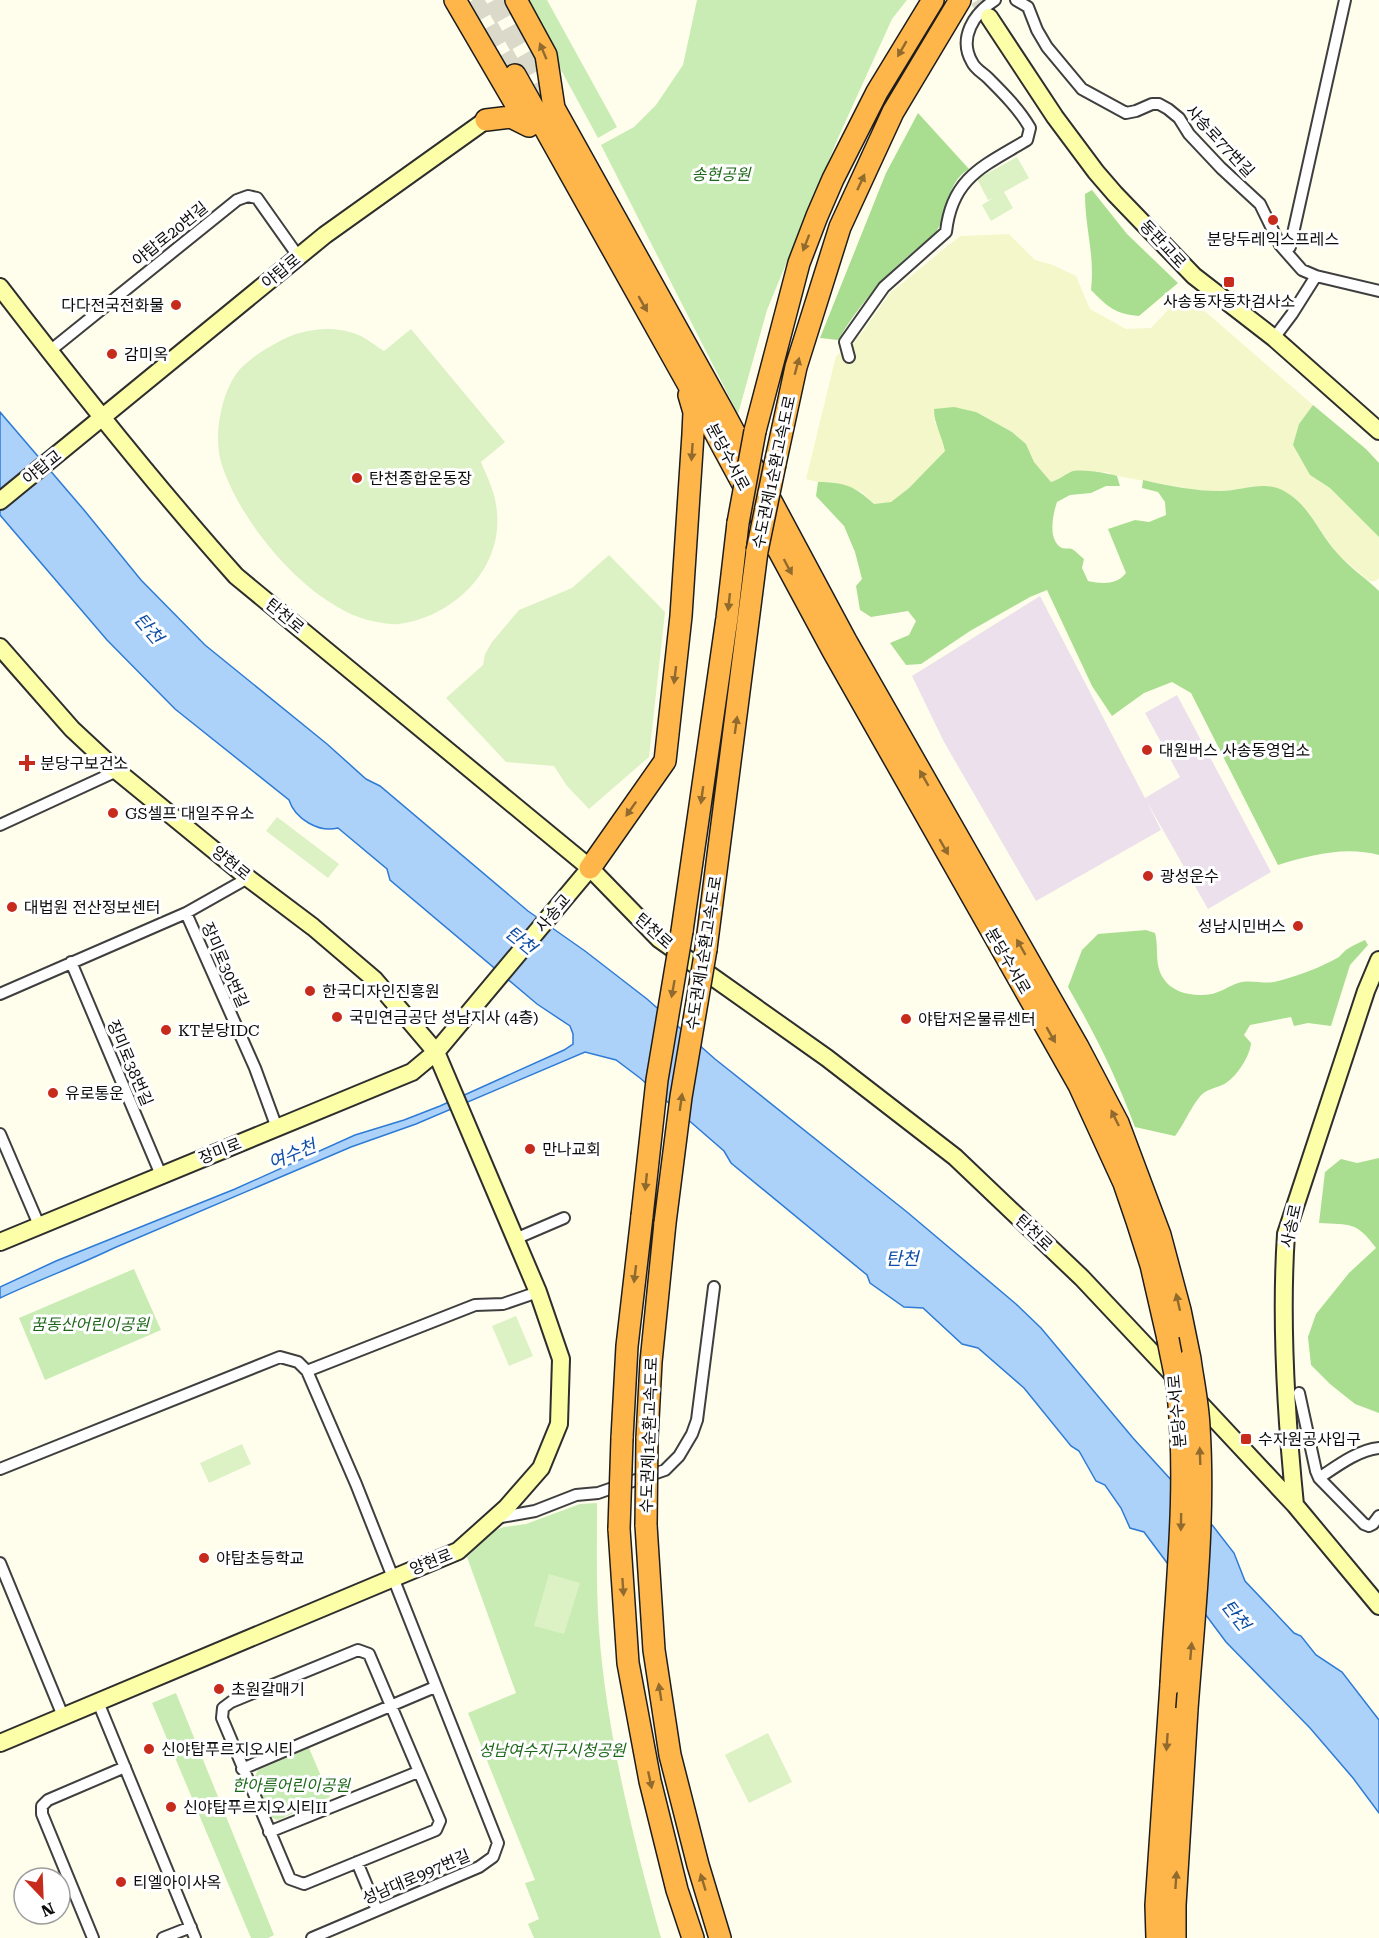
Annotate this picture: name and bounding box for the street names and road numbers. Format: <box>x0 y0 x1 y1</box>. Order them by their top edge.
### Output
street label: 사송로77번길 <box>1182 101 1258 181</box>
street label: 야탑로20번길 <box>128 198 212 270</box>
street label: 동판교로 <box>1136 216 1190 272</box>
street label: 야탑로 <box>258 250 304 292</box>
street label: 수도권제1순환고속도로 <box>748 393 800 550</box>
street label: 분당수서로 <box>702 420 754 494</box>
street label: 야탑교 <box>19 446 65 488</box>
street label: 탄천로 <box>262 595 308 638</box>
street label: 양현로 <box>208 842 254 884</box>
street label: 수도권제1순환고속도로 <box>682 874 726 1032</box>
street label: 사송교 <box>532 890 574 936</box>
street label: 탄천로 <box>631 909 677 953</box>
street label: 장미로30번길 <box>198 919 252 1011</box>
street label: 분당수서로 <box>981 924 1035 998</box>
street label: 장미로38번길 <box>103 1017 157 1109</box>
street label: 장미로 <box>196 1134 244 1168</box>
street label: 사송로 <box>1277 1202 1305 1250</box>
street label: 탄천로 <box>1012 1211 1057 1255</box>
street label: 수도권제1순환고속도로 <box>637 1356 661 1513</box>
street label: 분당수서로 <box>1164 1373 1190 1448</box>
street label: 양현로 <box>407 1545 455 1579</box>
street label: 성남대로997번길 <box>359 1846 473 1908</box>

